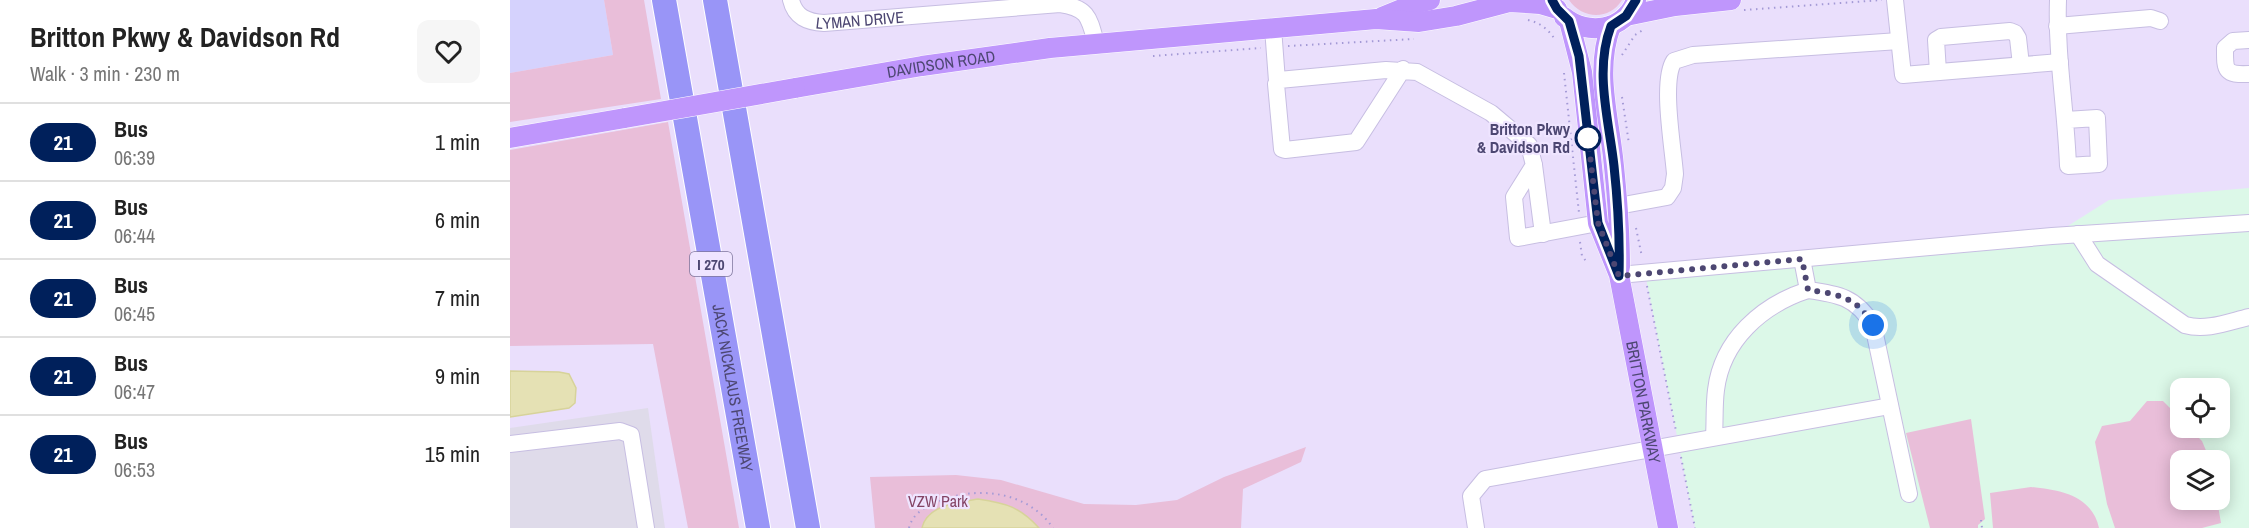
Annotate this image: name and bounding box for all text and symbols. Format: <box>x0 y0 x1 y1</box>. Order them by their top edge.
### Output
street label: LYMAN DRIVE <box>815 6 905 34</box>
text: Britton Pkwy & Davidson Rd <box>30 18 340 56</box>
button: heart <box>417 20 480 83</box>
street label: DAVIDSON ROAD <box>885 45 997 83</box>
text: Walk · 3 min · 230 m <box>30 60 180 87</box>
text: Bus <box>114 114 148 144</box>
place label: Britton Pkwy & Davidson Rd <box>1477 118 1571 158</box>
marker: Britton Pkwy & Davidson Rd <box>1575 125 1601 151</box>
text: 1 min <box>435 127 480 157</box>
text: 21 <box>53 128 73 157</box>
text: 06:39 <box>114 144 155 171</box>
text: Bus <box>114 192 148 222</box>
text: 6 min <box>435 205 480 235</box>
text: 21 <box>53 206 73 235</box>
text: 06:44 <box>114 222 155 249</box>
road number: I 270 <box>690 252 732 276</box>
text: Bus <box>114 270 148 300</box>
text: 7 min <box>435 283 480 313</box>
text: 21 <box>53 284 73 313</box>
text: 06:45 <box>114 300 155 327</box>
street label: JACK NICKLAUS FREEWAY <box>707 302 759 474</box>
your location <box>1858 310 1888 340</box>
street label: BRITTON PARKWAY <box>1621 339 1666 465</box>
text: Bus <box>114 348 148 378</box>
text: 9 min <box>435 361 480 391</box>
text: 21 <box>53 362 73 391</box>
text: 06:47 <box>114 378 155 405</box>
map controls <box>2170 378 2230 510</box>
button: locate <box>2170 378 2230 438</box>
text: Bus <box>114 426 148 456</box>
text: 15 min <box>425 439 480 469</box>
text: 21 <box>53 440 73 469</box>
button: layers <box>2170 450 2230 510</box>
text: 06:53 <box>114 456 155 483</box>
park label: VZW Park <box>908 490 968 512</box>

